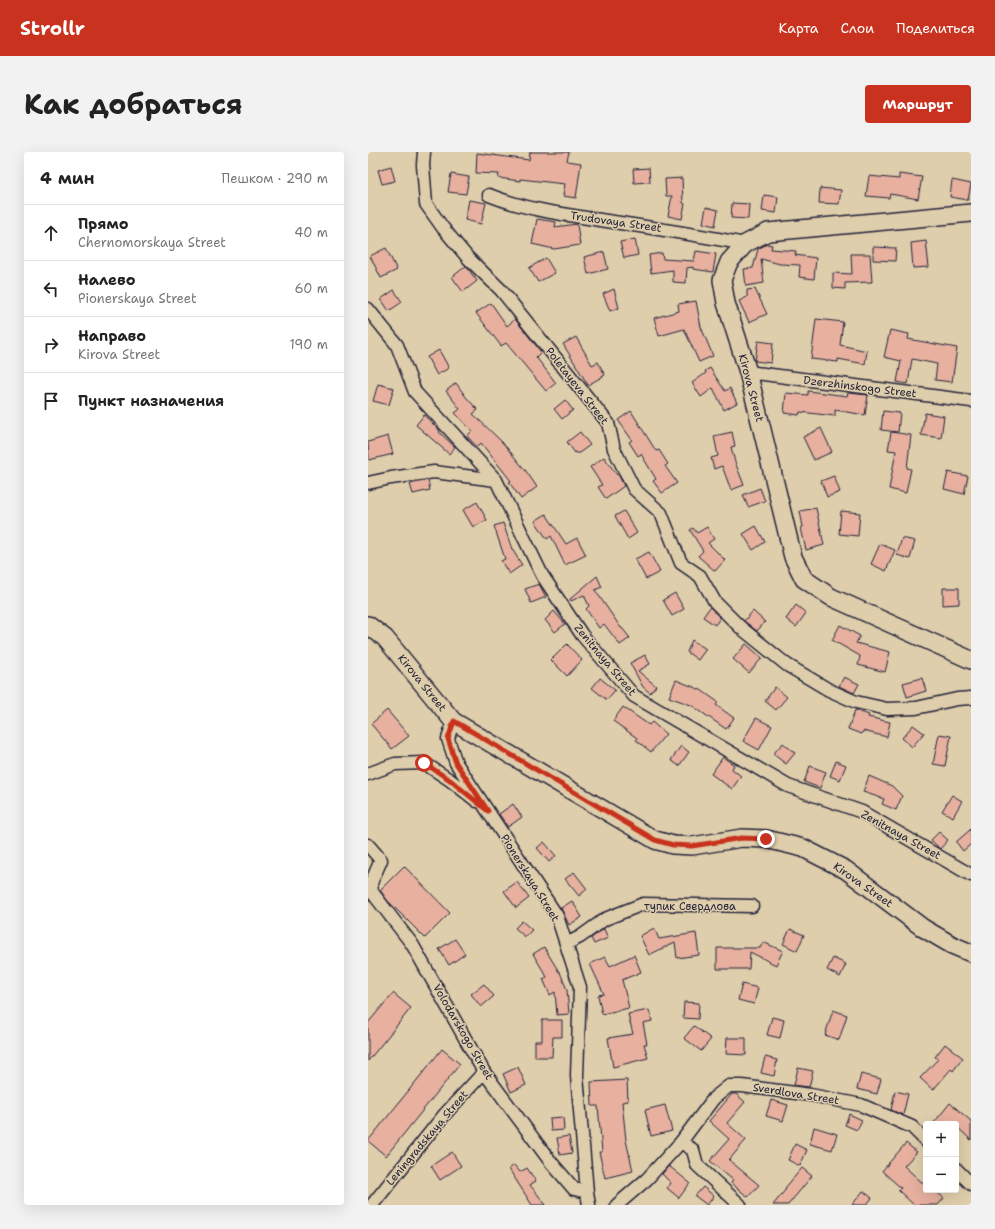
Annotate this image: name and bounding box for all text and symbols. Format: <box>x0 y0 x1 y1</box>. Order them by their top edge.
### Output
text: Strollr <box>20 16 85 41</box>
text: Карта <box>778 19 819 37</box>
text: Слои <box>841 19 874 37</box>
text: Поделиться <box>896 19 975 37</box>
text: Как добраться <box>24 85 243 123</box>
button: Маршрут <box>865 85 971 123</box>
text: 4 мин <box>40 167 95 189</box>
text: Пешком · 290 m <box>222 170 328 187</box>
street label: Trudovaya Street <box>569 208 663 236</box>
text: Прямо <box>78 214 128 234</box>
icon: ahead <box>40 222 62 244</box>
text: 40 m <box>294 224 328 241</box>
text: Chernomorskaya Street <box>78 234 226 251</box>
text: Налево <box>78 270 136 290</box>
icon: left <box>40 278 62 300</box>
text: 60 m <box>295 280 328 297</box>
text: Pionerskaya Street <box>78 290 197 307</box>
text: Направо <box>78 326 146 346</box>
icon: right <box>40 334 62 356</box>
text: 190 m <box>289 336 328 353</box>
street label: Poletayeva Street <box>542 344 612 428</box>
text: Kirova Street <box>78 346 160 363</box>
street label: Kirova Street <box>735 352 767 424</box>
street label: Dzerzhinskogo Street <box>803 373 918 401</box>
icon: arrive <box>40 390 62 412</box>
text: Пункт назначения <box>78 391 224 411</box>
street label: Zenitnaya Street <box>571 621 640 699</box>
street label: Kirova Street <box>394 651 450 715</box>
route start <box>415 754 433 772</box>
street label: Zenitnaya Street <box>858 807 944 863</box>
route end <box>757 830 775 848</box>
street label: Pionerskaya Street <box>497 831 563 925</box>
street label: Kirova Street <box>830 859 896 911</box>
street label: тупик Свердлова <box>644 899 736 914</box>
street label: Volodarskogo Street <box>429 981 497 1083</box>
street label: Sverdlova Street <box>752 1080 840 1108</box>
street label: Leningradskaya Street <box>383 1087 471 1189</box>
map controls <box>923 1121 959 1193</box>
button: + <box>923 1121 959 1157</box>
button: − <box>923 1157 959 1193</box>

